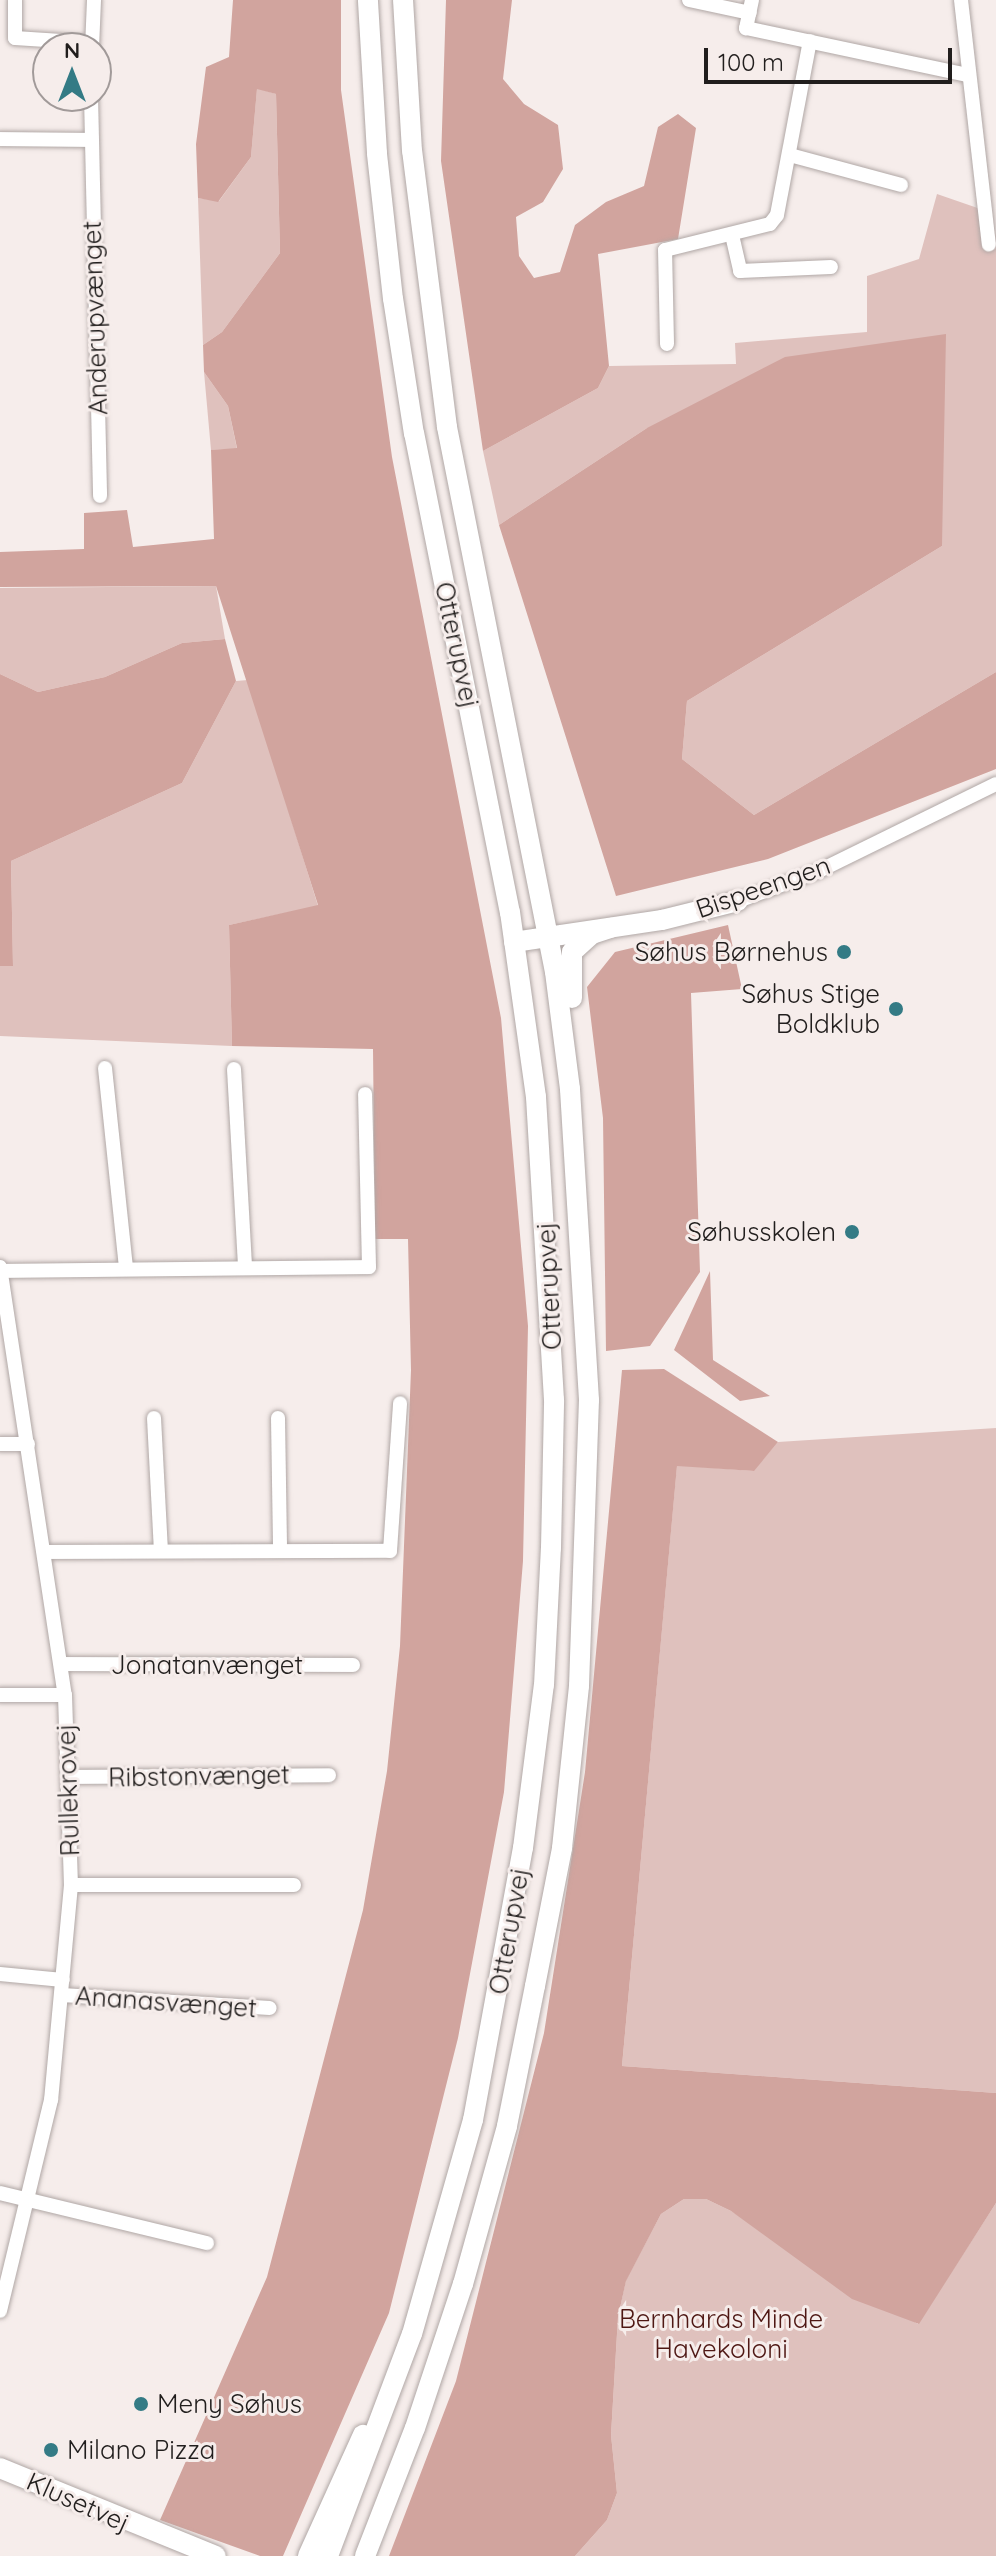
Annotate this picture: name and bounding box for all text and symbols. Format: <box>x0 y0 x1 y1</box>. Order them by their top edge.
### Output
north arrow <box>32 32 112 112</box>
scale bar <box>708 32 956 82</box>
text: N <box>64 36 80 64</box>
text: 100 m <box>718 47 784 77</box>
street label: Anderupvænget <box>76 220 114 416</box>
street label: Otterupvej <box>428 579 486 711</box>
street label: Bispeengen <box>692 849 834 925</box>
place label: Søhus Børnehus <box>635 936 828 968</box>
marker: Søhus Børnehus <box>835 943 853 961</box>
place label: Søhus Stige Boldklub <box>741 978 880 1040</box>
marker: Søhus Stige Boldklub <box>887 1000 905 1018</box>
place label: Søhusskolen <box>687 1216 836 1248</box>
street label: Otterupvej <box>530 1221 568 1351</box>
marker: Søhusskolen <box>843 1223 861 1241</box>
street label: Jonatanvænget <box>111 1649 303 1681</box>
street label: Rullekrovej <box>50 1723 86 1857</box>
street label: Ribstonvænget <box>108 1759 290 1793</box>
street label: Otterupvej <box>483 1865 535 1997</box>
street label: Ananasvænget <box>74 1980 258 2024</box>
park label: Bernhards Minde Havekoloni <box>619 2303 823 2364</box>
place label: Meny Søhus <box>157 2388 302 2420</box>
marker: Meny Søhus <box>132 2395 150 2413</box>
place label: Milano Pizza <box>67 2434 215 2466</box>
marker: Milano Pizza <box>42 2441 60 2459</box>
street label: Klusetvej <box>22 2466 134 2538</box>

